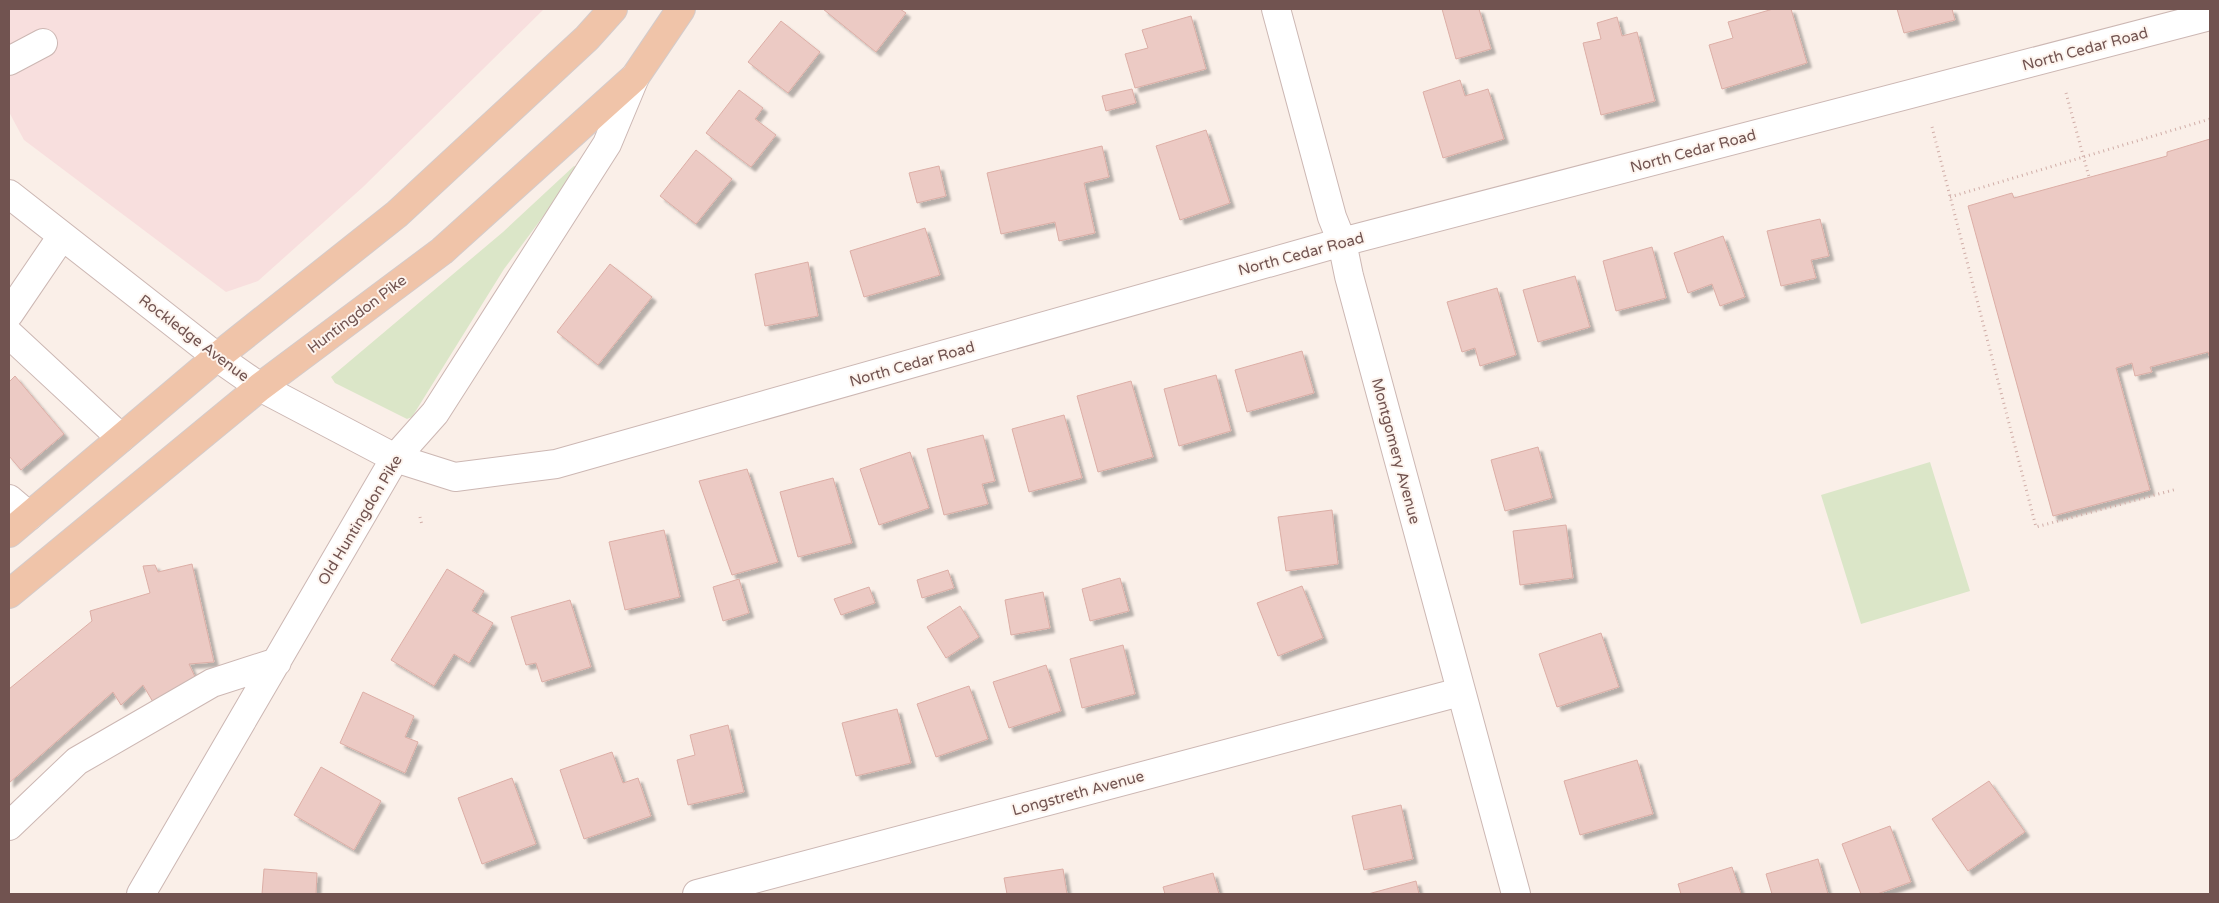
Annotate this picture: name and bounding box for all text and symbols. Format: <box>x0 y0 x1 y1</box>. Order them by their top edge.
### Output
street label: North Cedar Road <box>2020 24 2150 74</box>
street label: North Cedar Road <box>1628 126 1758 176</box>
street label: North Cedar Road <box>1236 229 1366 279</box>
street label: Huntingdon Pike <box>304 271 410 357</box>
street label: Rockledge Avenue <box>135 291 253 385</box>
street label: North Cedar Road <box>847 338 977 390</box>
street label: Montgomery Avenue <box>1368 376 1424 526</box>
street label: Old Huntingdon Pike <box>314 452 406 588</box>
street label: Longstreth Avenue <box>1010 767 1146 819</box>

